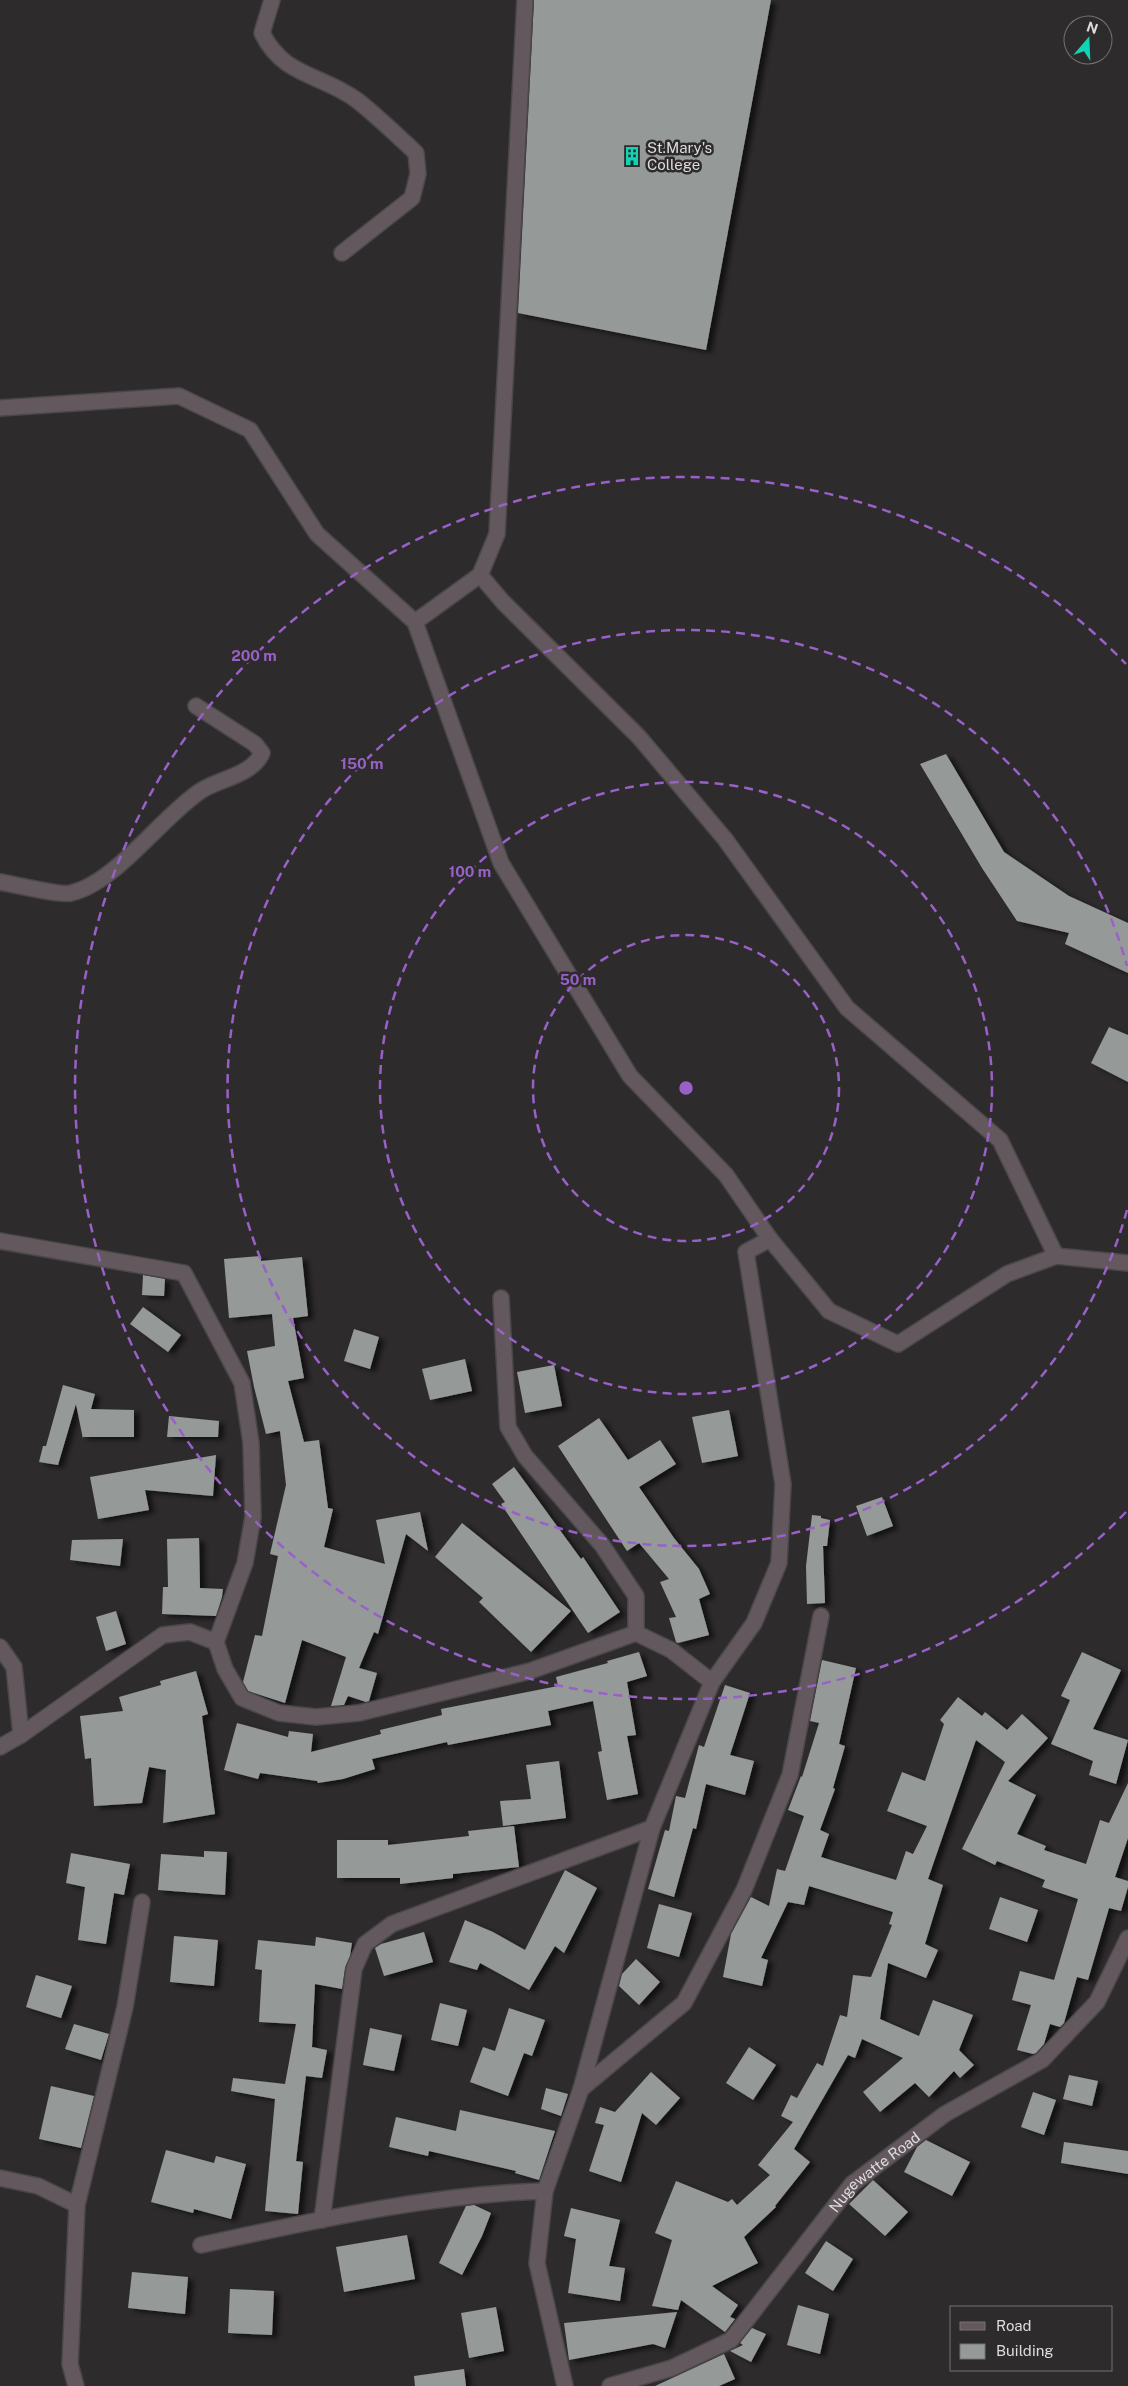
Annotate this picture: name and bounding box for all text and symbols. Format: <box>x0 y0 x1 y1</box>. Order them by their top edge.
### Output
north arrow <box>1063 15 1113 65</box>
text: N <box>1084 18 1100 37</box>
place label: St.Mary's College <box>647 139 712 173</box>
building icon: St.Mary's College <box>621 145 643 167</box>
text: 200 m <box>231 647 277 664</box>
text: 150 m <box>340 755 384 772</box>
text: 100 m <box>449 863 491 880</box>
text: 50 m <box>560 971 596 988</box>
centre of rings <box>677 1079 695 1097</box>
street label: Nugewatte Road <box>825 2128 923 2215</box>
legend <box>950 2306 1113 2371</box>
text: Road <box>996 2317 1032 2334</box>
text: Building <box>996 2342 1054 2359</box>

